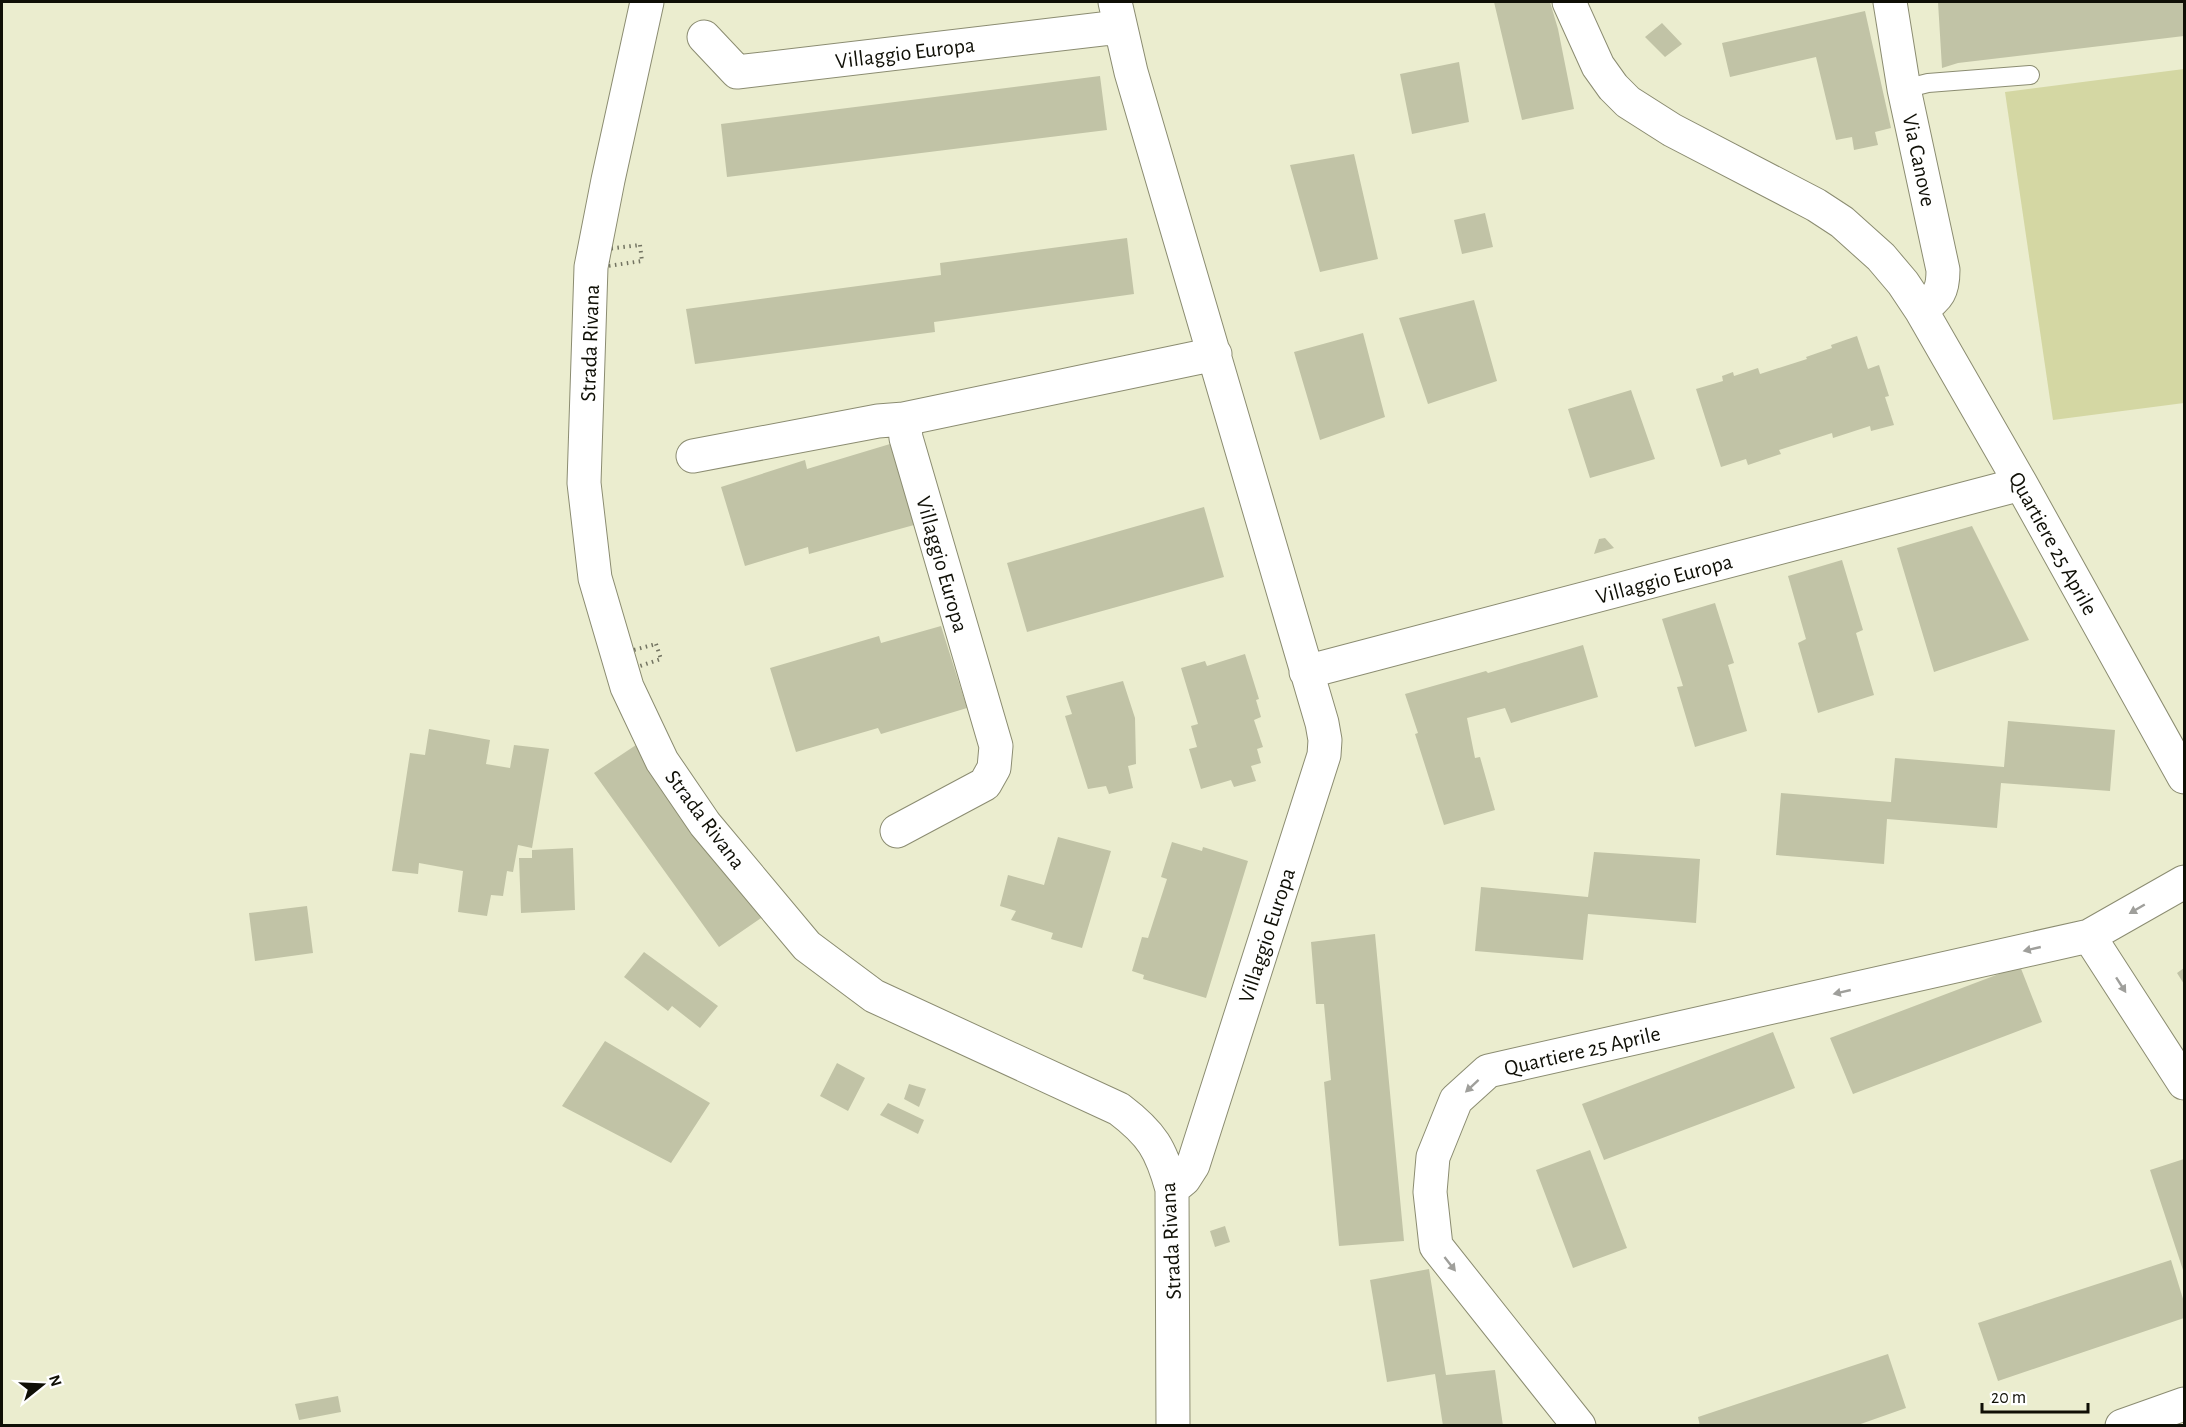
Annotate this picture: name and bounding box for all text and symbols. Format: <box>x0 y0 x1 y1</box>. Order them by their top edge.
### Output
street label: Villaggio Europa <box>834 34 976 72</box>
street label: Via Canove <box>1899 112 1940 208</box>
street label: Strada Rivana <box>577 284 603 402</box>
street label: Quartiere 25 Aprile <box>2005 468 2101 619</box>
street label: Villaggio Europa <box>912 494 972 635</box>
street label: Villaggio Europa <box>1594 550 1735 608</box>
street label: Strada Rivana <box>661 766 749 873</box>
street label: Villaggio Europa <box>1235 865 1299 1005</box>
one-way arrow <box>2128 904 2145 914</box>
one-way arrow <box>2023 944 2042 954</box>
one-way arrow <box>2115 977 2126 993</box>
one-way arrow <box>1833 987 1851 997</box>
street label: Quartiere 25 Aprile <box>1502 1022 1663 1080</box>
one-way arrow <box>1465 1079 1480 1093</box>
street label: Strada Rivana <box>1157 1182 1185 1300</box>
one-way arrow <box>1444 1256 1456 1271</box>
north arrow <box>12 1355 72 1415</box>
text: N <box>46 1373 65 1388</box>
scale bar <box>1982 1376 2088 1414</box>
text: 20 m <box>1991 1389 2026 1407</box>

